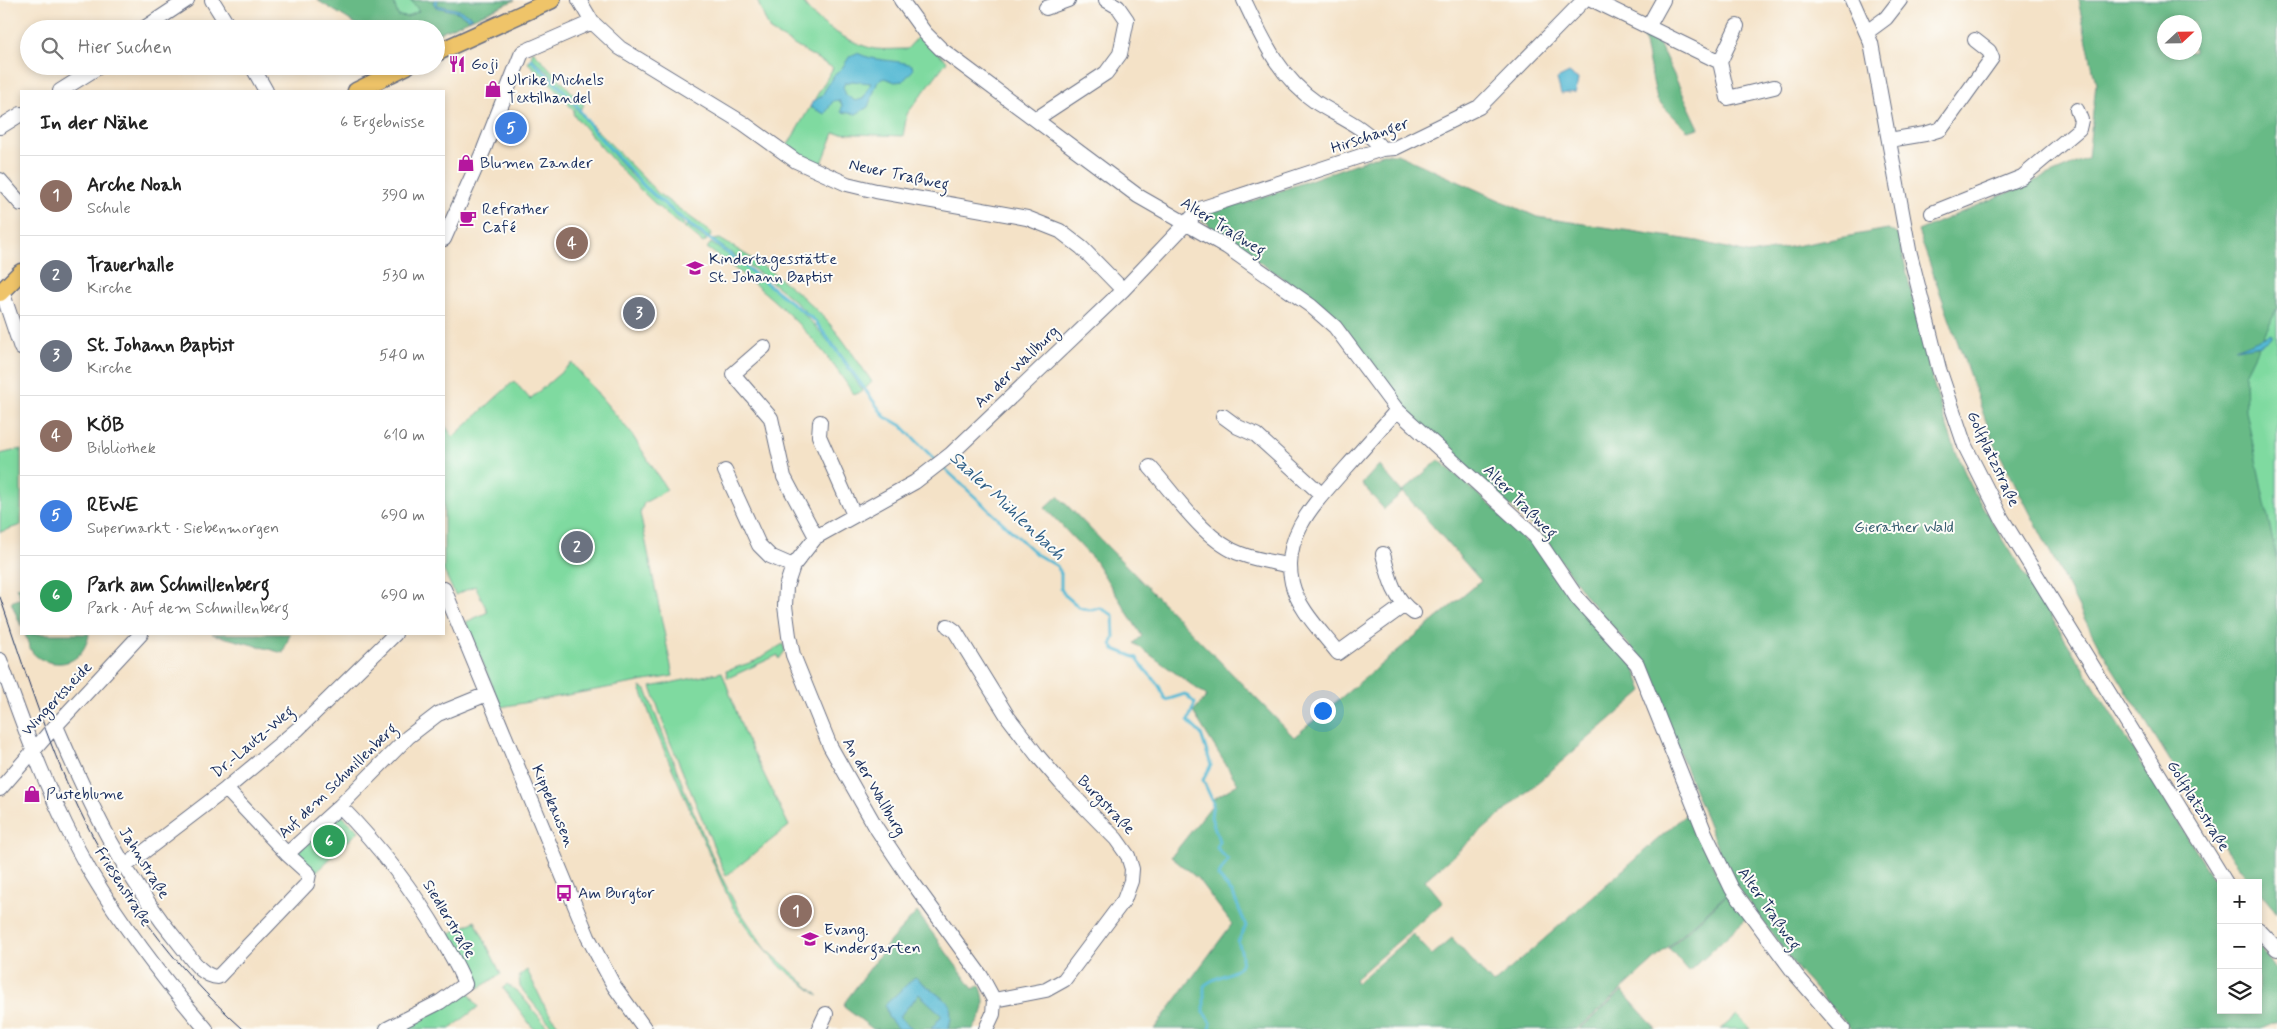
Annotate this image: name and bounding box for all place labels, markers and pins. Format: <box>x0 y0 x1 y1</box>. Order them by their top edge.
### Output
restaurant icon: Goji <box>447 54 467 74</box>
place label: Goji <box>471 54 498 75</box>
place label: Ulrike Michels Textilhandel <box>507 70 604 109</box>
shop icon: Ulrike Michels Textilhandel <box>483 79 503 99</box>
pin: 5 <box>495 109 527 147</box>
shop icon: Blumen Zander <box>456 153 476 173</box>
place label: Blumen Zander <box>480 153 593 174</box>
place label: Refrather Café <box>482 199 549 238</box>
cafe icon: Refrather Café <box>458 208 478 228</box>
pin: 4 <box>556 224 588 262</box>
place label: Kindertagesstätte St. Johann Baptist <box>709 249 837 288</box>
school or university icon: Kindertagesstätte St. Johann Baptist <box>685 258 705 278</box>
pin: 3 <box>623 294 655 332</box>
pin: 2 <box>561 528 593 566</box>
shop icon: Pusteblume <box>22 784 42 804</box>
place label: Pusteblume <box>46 784 125 805</box>
pin: 6 <box>313 822 345 860</box>
bus stop icon: Am Burgtor <box>554 883 574 903</box>
place label: Am Burgtor <box>578 883 655 904</box>
pin: 1 <box>780 892 812 930</box>
place label: Evang. Kindergarten <box>824 920 921 960</box>
school or university icon: Evang. Kindergarten <box>800 929 820 949</box>

